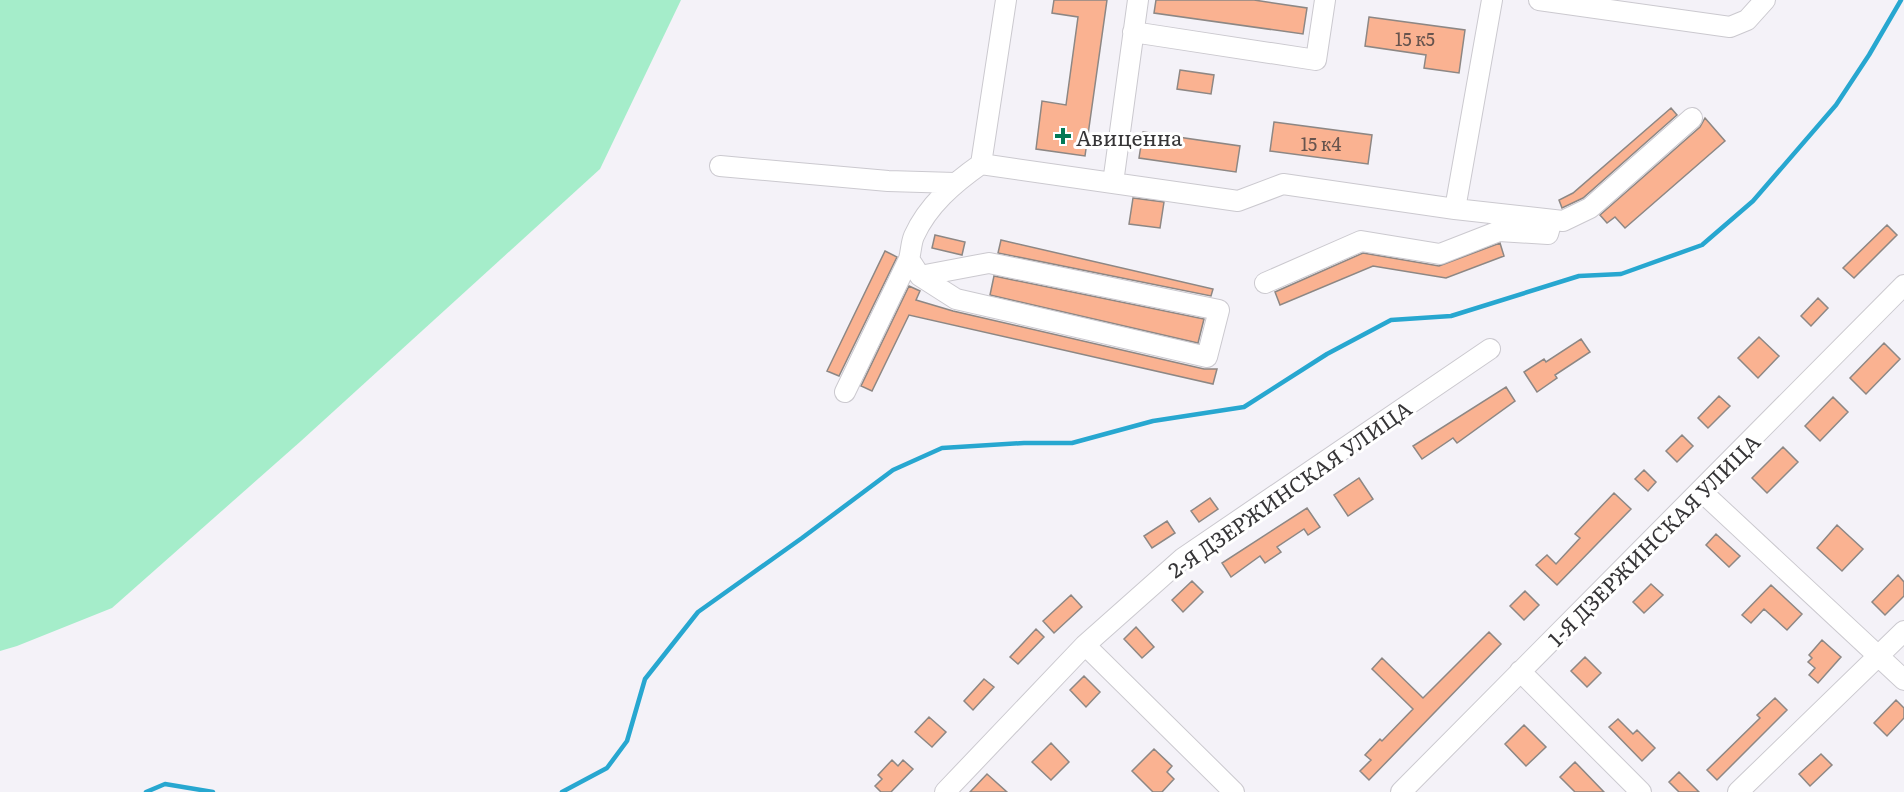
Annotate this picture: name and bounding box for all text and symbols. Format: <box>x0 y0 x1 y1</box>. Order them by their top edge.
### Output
house number: 15 к5 <box>1395 25 1435 52</box>
place label: Авиценна <box>1076 121 1183 152</box>
marker: Авиценна <box>1054 127 1072 145</box>
house number: 15 к4 <box>1301 130 1341 157</box>
street label: 2-Я ДЗЕРЖИНСКАЯ УЛИЦА <box>1161 391 1418 584</box>
street label: 1-Я ДЗЕРЖИНСКАЯ УЛИЦА <box>1540 425 1767 652</box>

